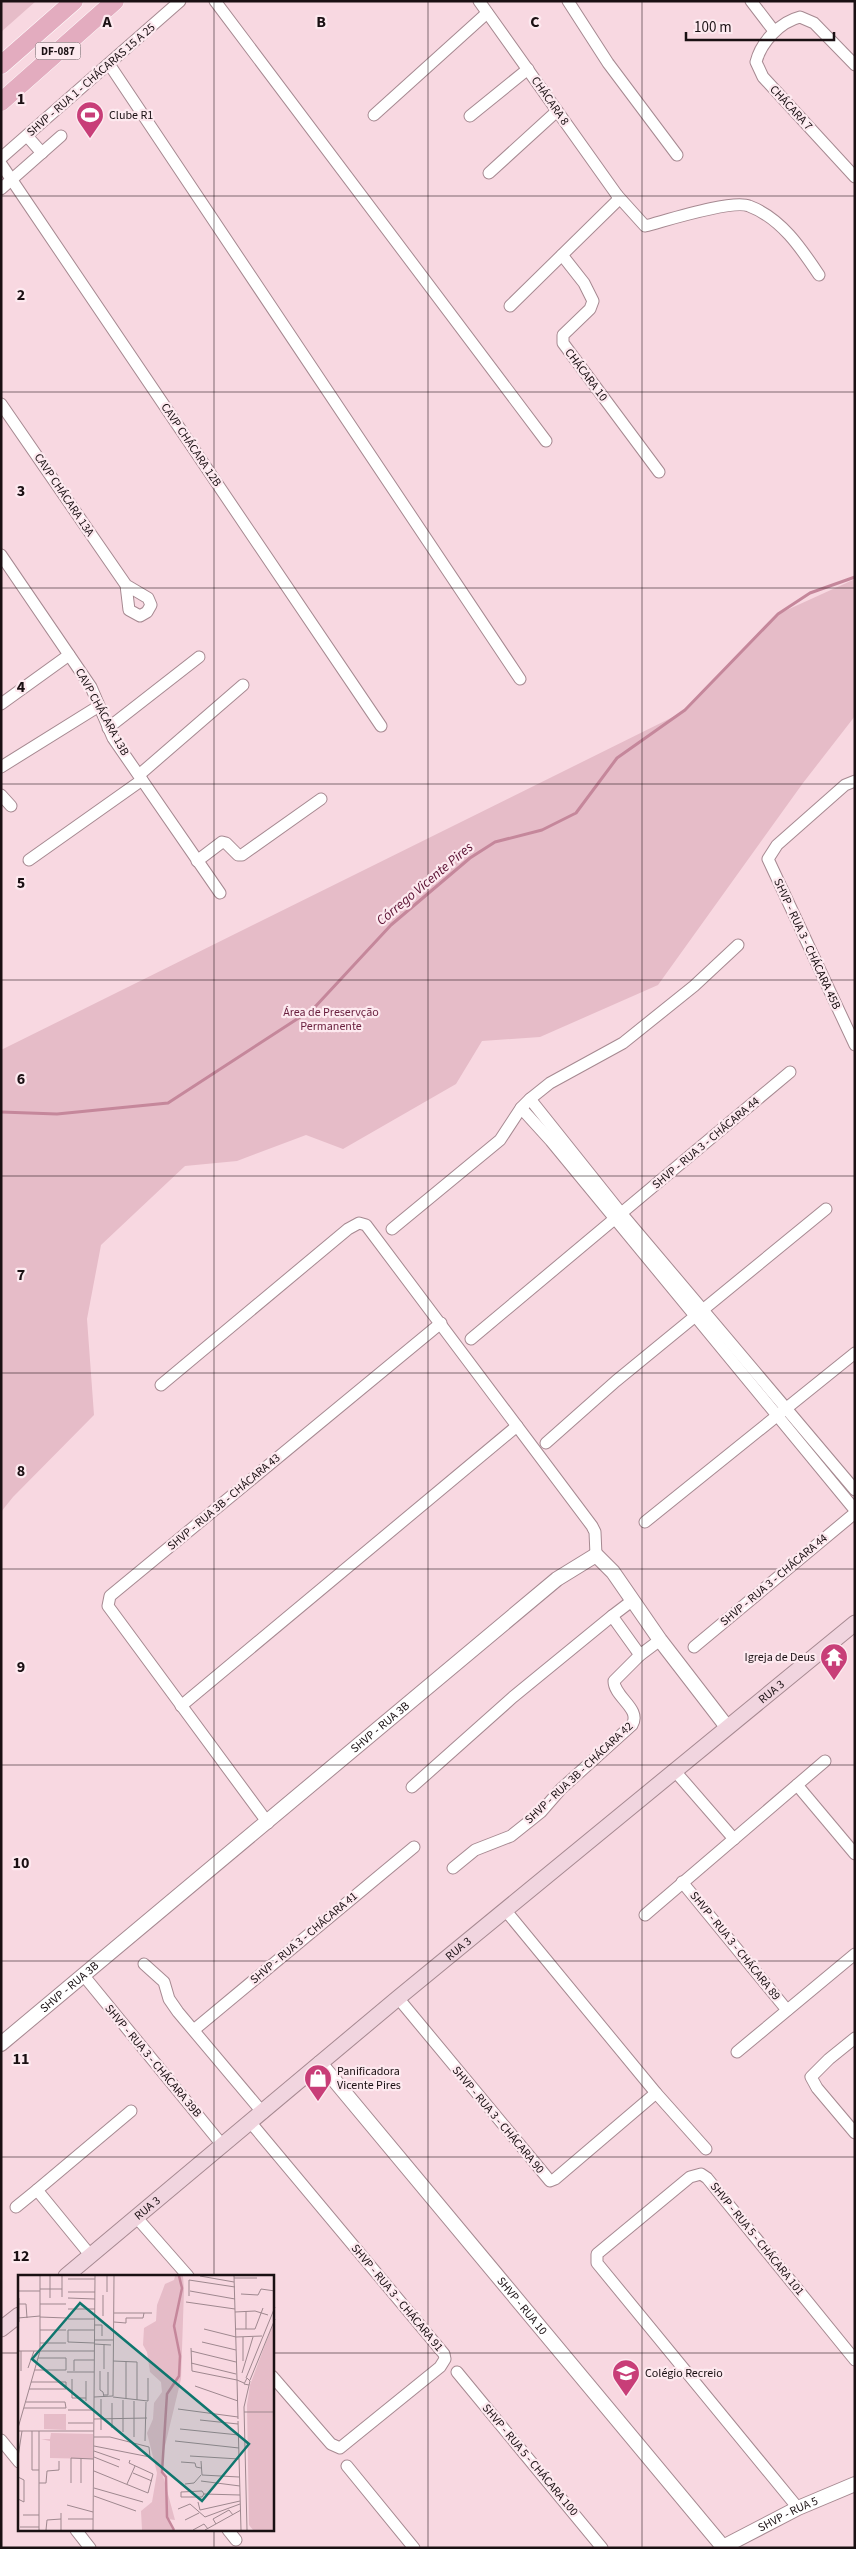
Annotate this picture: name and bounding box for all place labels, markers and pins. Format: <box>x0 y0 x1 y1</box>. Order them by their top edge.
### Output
sports icon: Clube R1 <box>75 100 105 139</box>
place label: Clube R1 <box>109 107 153 124</box>
temple icon: Igreja de Deus <box>819 1642 849 1681</box>
place label: Igreja de Deus <box>744 1649 815 1666</box>
shop icon: Panificadora Vicente Pires <box>303 2063 333 2102</box>
place label: Panificadora Vicente Pires <box>337 2063 401 2094</box>
school or university icon: Colégio Recreio <box>611 2358 641 2397</box>
place label: Colégio Recreio <box>645 2365 723 2382</box>

